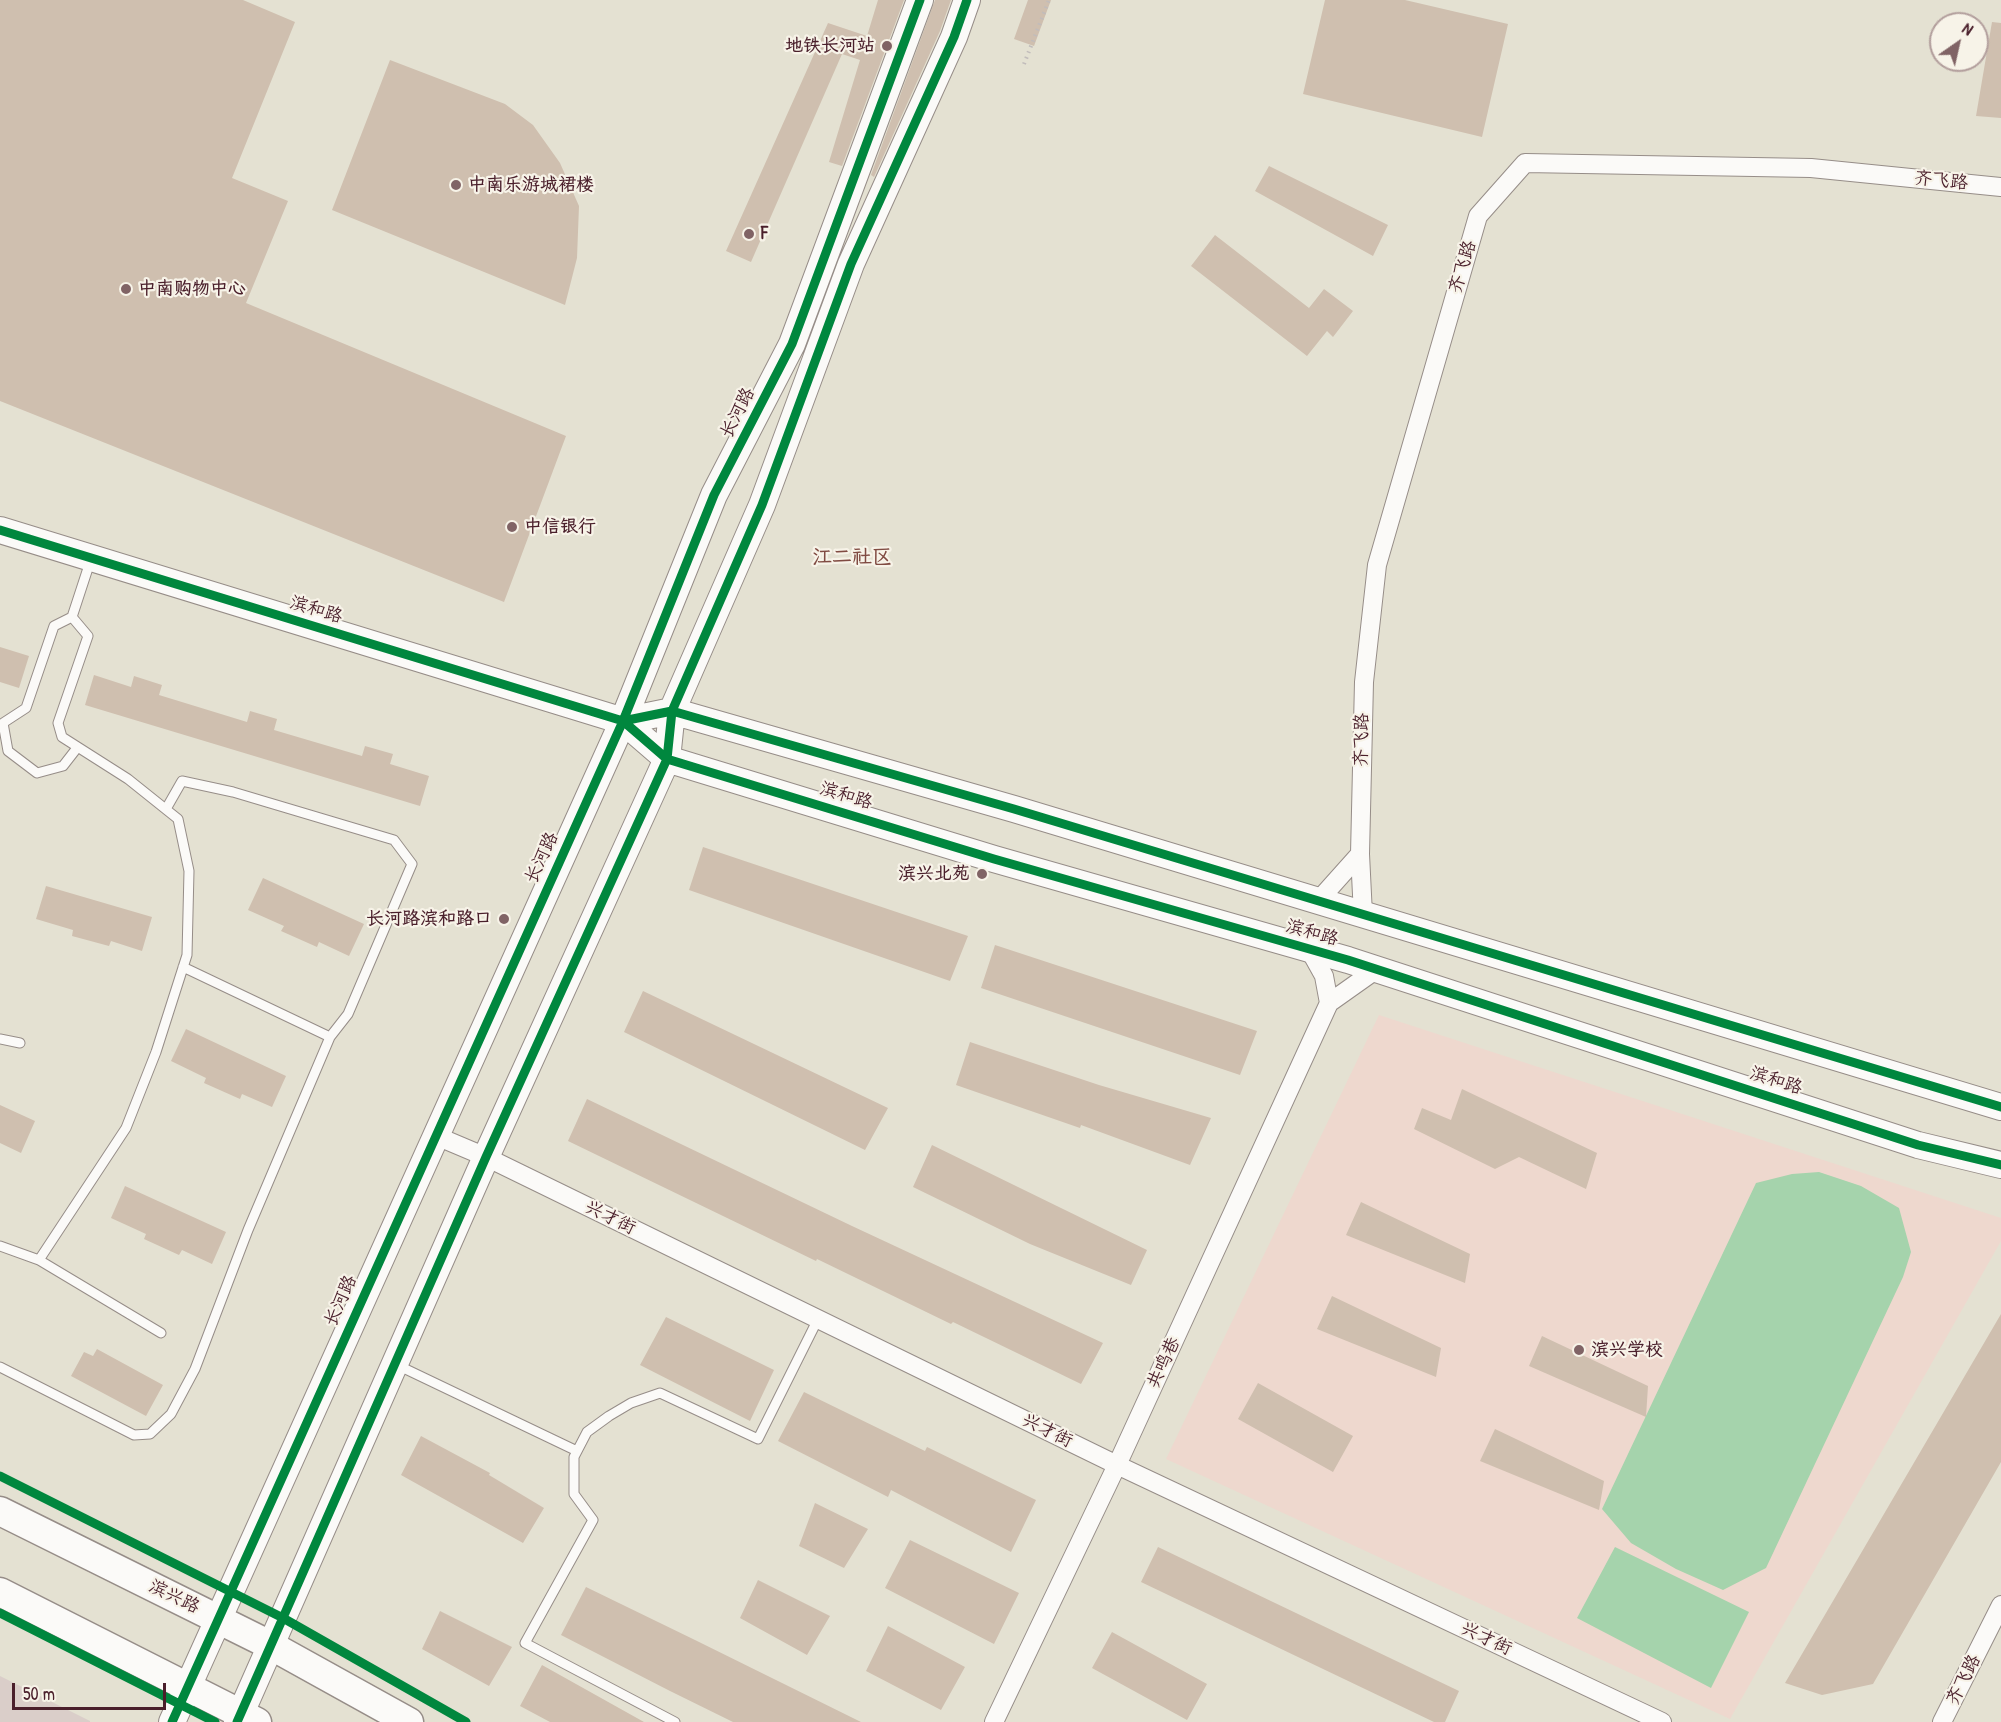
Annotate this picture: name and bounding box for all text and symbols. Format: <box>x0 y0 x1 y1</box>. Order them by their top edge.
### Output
north arrow <box>1929 12 1989 72</box>
text: N <box>1958 17 1978 40</box>
place label: 地铁长河站 <box>785 35 875 57</box>
marker: 地铁长河站 <box>880 39 894 53</box>
street label: 齐飞路 <box>1913 167 1969 195</box>
place label: 中南乐游城裙楼 <box>468 174 594 196</box>
marker: 中南乐游城裙楼 <box>449 178 463 192</box>
place label: F <box>761 223 768 245</box>
marker: F <box>742 227 756 241</box>
street label: 齐飞路 <box>1445 238 1481 296</box>
place label: 中南购物中心 <box>138 278 246 300</box>
marker: 中南购物中心 <box>119 282 133 296</box>
street label: 长河路 <box>716 384 760 442</box>
place label: 中信银行 <box>524 516 596 538</box>
marker: 中信银行 <box>505 520 519 534</box>
district label: 江二社区 <box>812 546 892 570</box>
street label: 滨和路 <box>287 592 345 628</box>
street label: 齐飞路 <box>1351 713 1373 767</box>
street label: 滨和路 <box>817 778 875 814</box>
street label: 长河路 <box>521 829 563 887</box>
place label: 滨兴北苑 <box>898 863 970 885</box>
marker: 滨兴北苑 <box>975 867 989 881</box>
place label: 长河路滨和路口 <box>366 908 492 930</box>
marker: 长河路滨和路口 <box>497 912 511 926</box>
street label: 滨和路 <box>1283 915 1341 951</box>
street label: 滨和路 <box>1747 1062 1805 1100</box>
street label: 兴才街 <box>581 1196 639 1240</box>
street label: 长河路 <box>320 1272 362 1330</box>
street label: 共鸣巷 <box>1143 1334 1185 1392</box>
place label: 滨兴学校 <box>1591 1339 1663 1361</box>
marker: 滨兴学校 <box>1572 1343 1586 1357</box>
street label: 兴才街 <box>1018 1409 1076 1453</box>
street label: 滨兴路 <box>145 1575 203 1619</box>
street label: 兴才街 <box>1457 1618 1515 1660</box>
street label: 齐飞路 <box>1942 1651 1986 1709</box>
scale bar <box>15 1671 170 1709</box>
text: 50 m <box>23 1681 55 1706</box>

